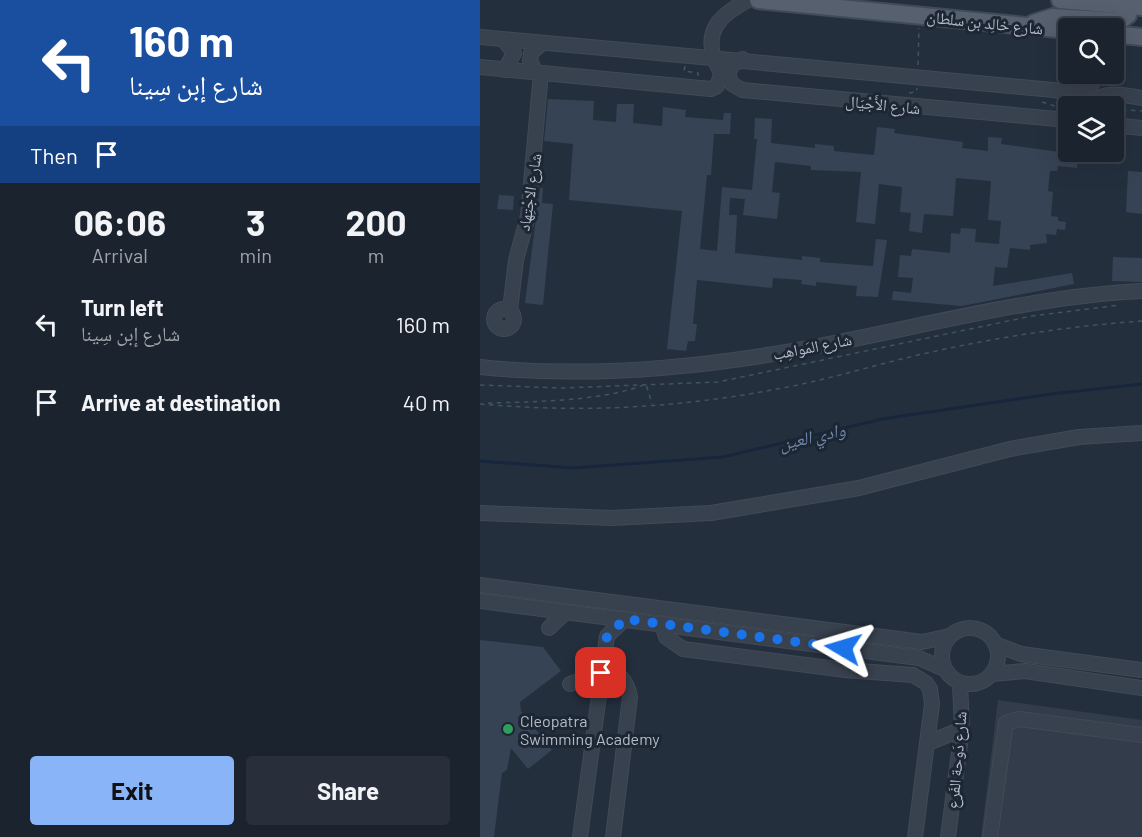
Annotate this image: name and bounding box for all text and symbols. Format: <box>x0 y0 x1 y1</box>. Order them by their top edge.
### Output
street label: شارع خالِد بن سلطان <box>926 6 1044 40</box>
text: 160 m <box>129 15 234 65</box>
map controls <box>1058 18 1124 162</box>
button: search <box>1058 18 1124 84</box>
icon: left <box>30 24 108 102</box>
text: شارع إبن سِينا <box>129 68 263 100</box>
street label: شارع الأَجْيَال <box>844 91 921 119</box>
button: layers <box>1058 96 1124 162</box>
icon: arrive <box>90 138 123 171</box>
text: Then <box>30 142 78 168</box>
street label: شارع الاجْتِهاد <box>513 152 546 233</box>
text: 06:06 <box>73 200 166 243</box>
text: 3 <box>246 200 266 243</box>
text: 200 <box>345 200 407 243</box>
text: Arrival <box>92 243 148 267</box>
text: min <box>240 243 272 267</box>
text: m <box>368 243 384 267</box>
text: Turn left <box>81 294 164 320</box>
icon: left <box>30 308 63 341</box>
text: 160 m <box>396 311 450 337</box>
text: شارع إبن سِينا <box>81 321 180 345</box>
street label: شارع المَواهِب <box>771 329 853 365</box>
icon: arrive <box>30 386 63 419</box>
text: Arrive at destination <box>81 389 280 415</box>
text: 40 m <box>403 389 450 415</box>
water label: وادي العين <box>777 418 849 459</box>
position arrow <box>811 616 875 680</box>
pin <box>575 647 626 698</box>
icon: arrive <box>584 656 617 689</box>
street label: شارع دَوحة الفَرع <box>942 710 972 810</box>
place label: Cleopatra Swimming Academy <box>520 711 660 748</box>
marker: Cleopatra Swimming Academy <box>501 722 515 736</box>
button: Exit <box>30 756 234 825</box>
button: Share <box>246 756 450 825</box>

